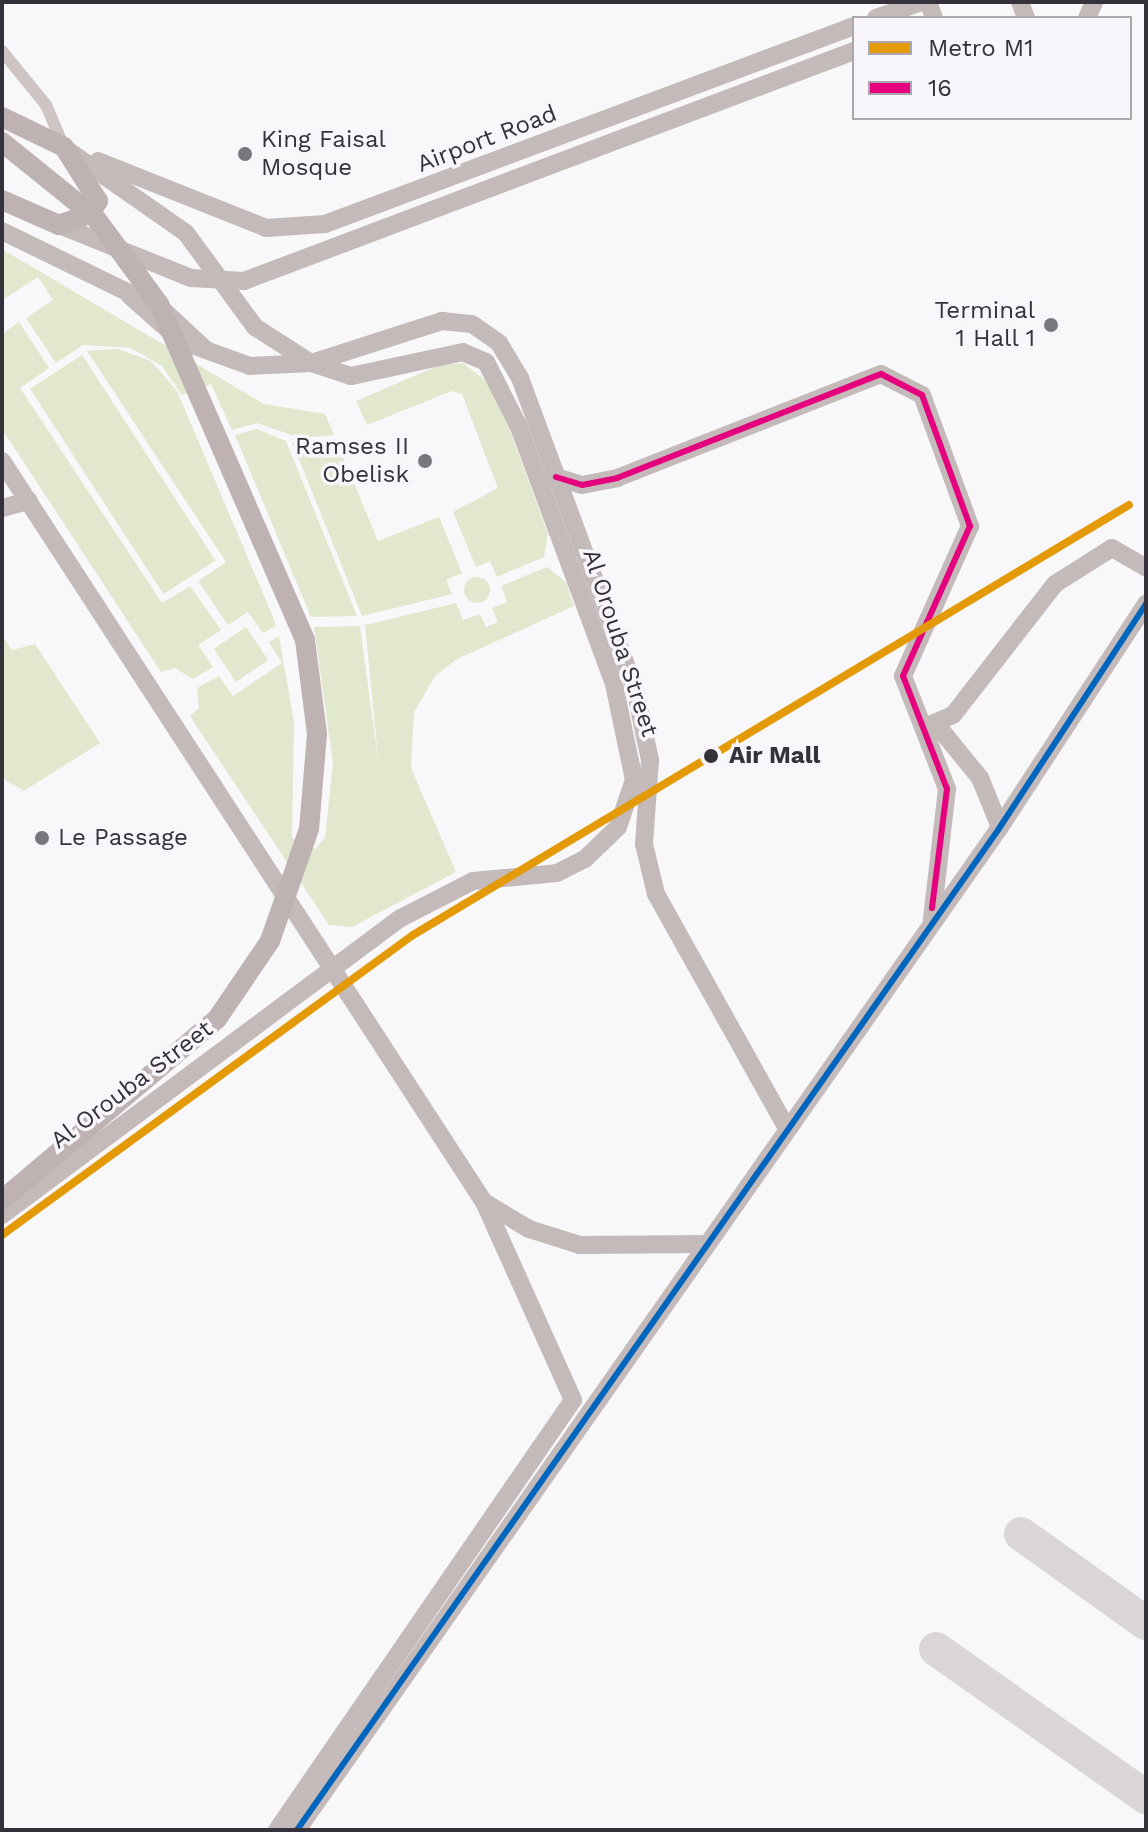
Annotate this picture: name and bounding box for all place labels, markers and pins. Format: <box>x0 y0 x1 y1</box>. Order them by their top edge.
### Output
place label: King Faisal Mosque <box>261 126 386 182</box>
marker: King Faisal Mosque <box>236 145 254 163</box>
place label: Terminal 1 Hall 1 <box>934 297 1035 353</box>
marker: Terminal 1 Hall 1 <box>1042 316 1060 334</box>
place label: Ramses II Obelisk <box>295 433 409 489</box>
marker: Ramses II Obelisk <box>416 452 434 470</box>
place label: Air Mall <box>729 742 821 770</box>
marker: Air Mall <box>700 745 722 767</box>
place label: Le Passage <box>58 824 188 852</box>
marker: Le Passage <box>33 829 51 847</box>

